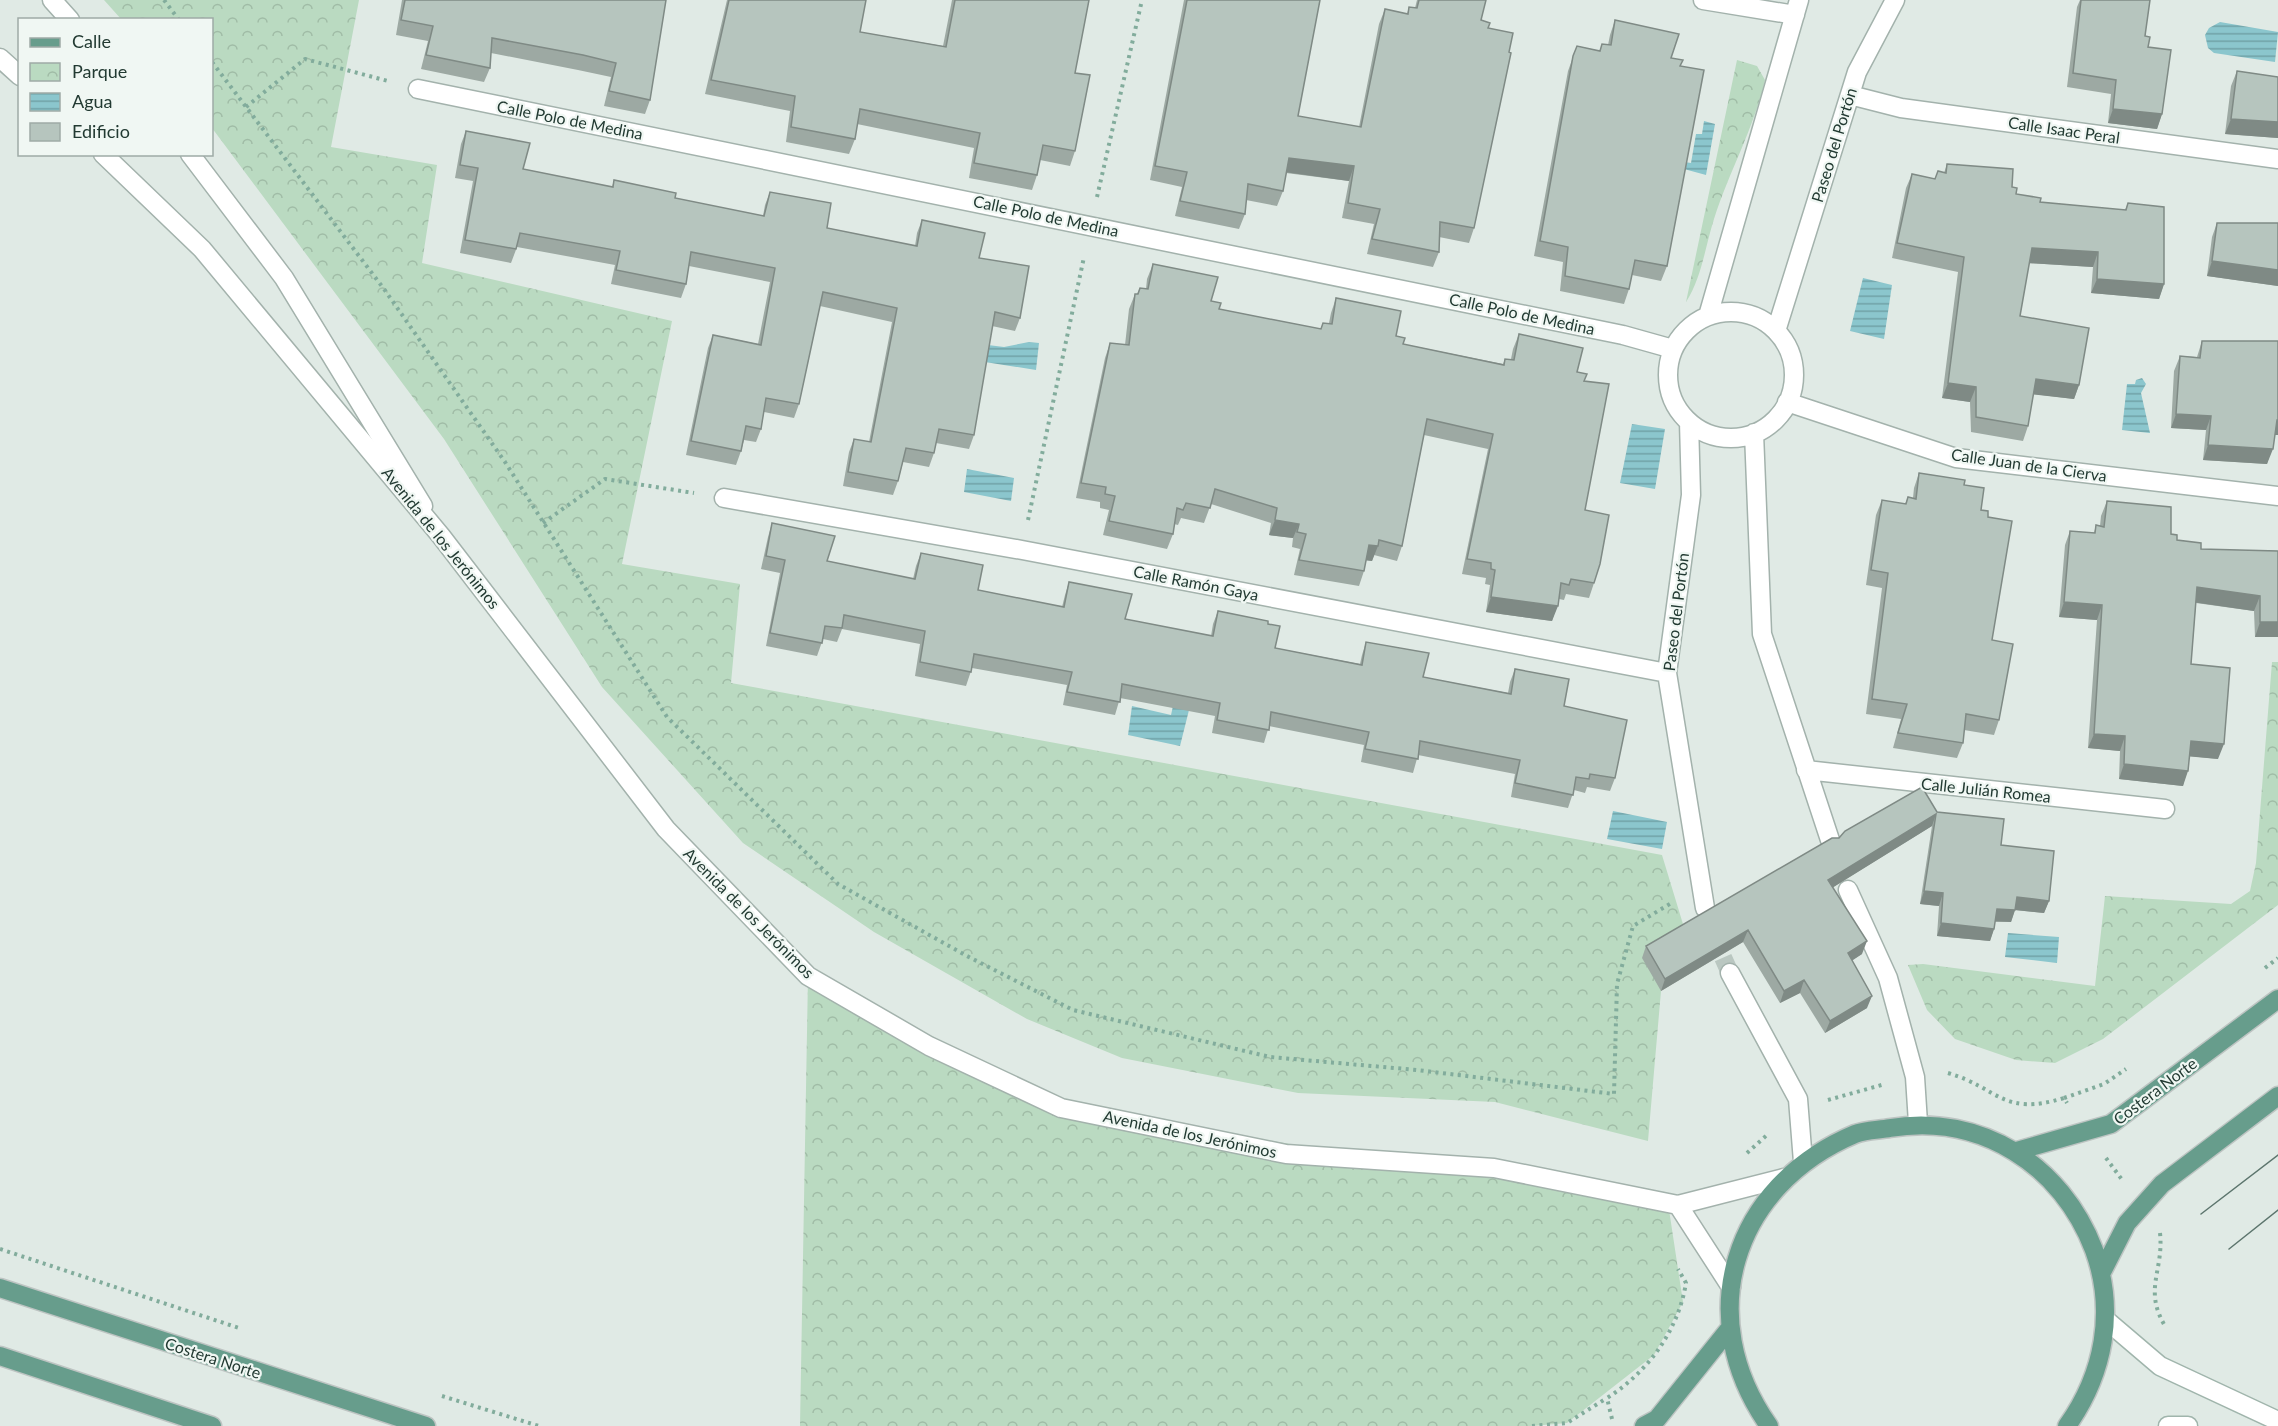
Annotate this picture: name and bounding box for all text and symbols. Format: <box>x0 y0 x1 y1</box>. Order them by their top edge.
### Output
legend <box>18 18 213 156</box>
text: Calle <box>72 30 111 52</box>
text: Parque <box>72 60 127 82</box>
street label: Paseo del Portón <box>1807 85 1860 204</box>
text: Agua <box>72 90 113 112</box>
street label: Calle Polo de Medina <box>496 96 645 143</box>
street label: Calle Isaac Peral <box>2007 112 2121 147</box>
text: Edificio <box>72 120 130 142</box>
street label: Calle Polo de Medina <box>972 191 1121 240</box>
street label: Calle Polo de Medina <box>1448 289 1597 338</box>
street label: Calle Juan de la Cierva <box>1950 444 2108 485</box>
street label: Avenida de los Jerónimos <box>378 463 504 612</box>
street label: Paseo del Portón <box>1659 552 1692 672</box>
street label: Calle Ramón Gaya <box>1132 561 1260 604</box>
street label: Calle Julián Romea <box>1920 773 2052 806</box>
street label: Avenida de los Jerónimos <box>680 843 819 982</box>
street label: Costera Norte <box>2109 1053 2200 1128</box>
street label: Avenida de los Jerónimos <box>1102 1106 1279 1161</box>
street label: Costera Norte <box>163 1333 263 1382</box>

